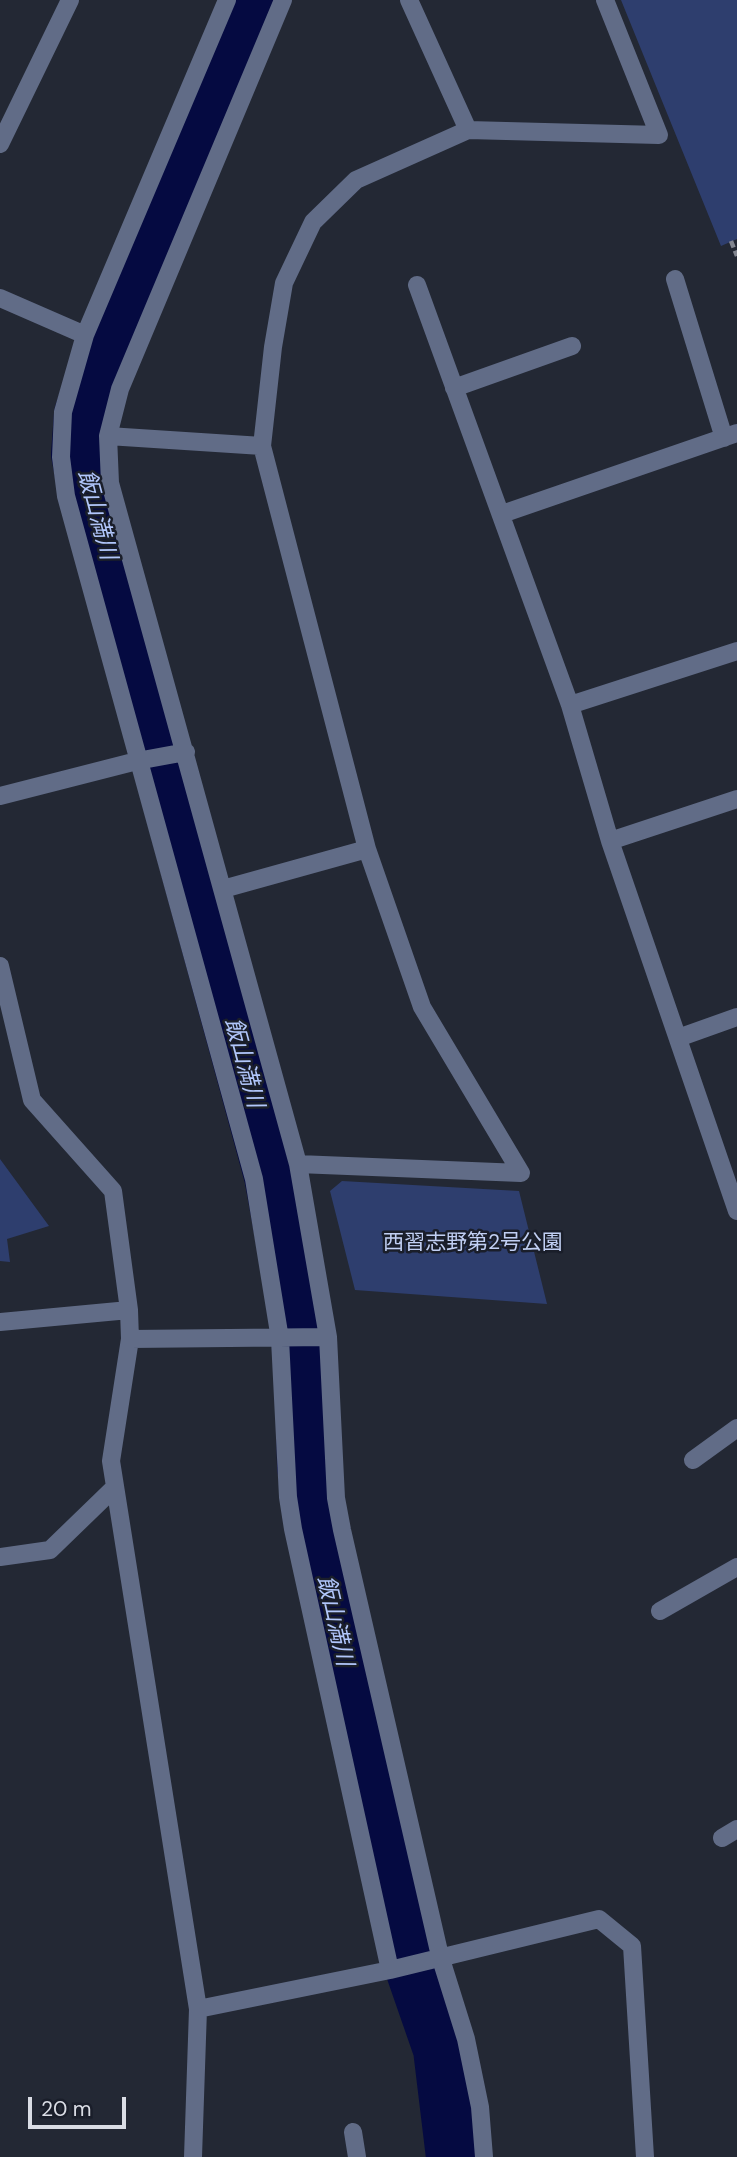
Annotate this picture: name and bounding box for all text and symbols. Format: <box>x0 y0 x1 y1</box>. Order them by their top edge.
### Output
water label: 飯山満川 <box>71 467 121 563</box>
water label: 飯山満川 <box>218 1015 268 1111</box>
park label: 西習志野第2号公園 <box>383 1230 563 1256</box>
water label: 飯山満川 <box>310 1573 358 1669</box>
scale bar <box>32 2084 130 2128</box>
text: 20 m <box>41 2095 92 2123</box>

